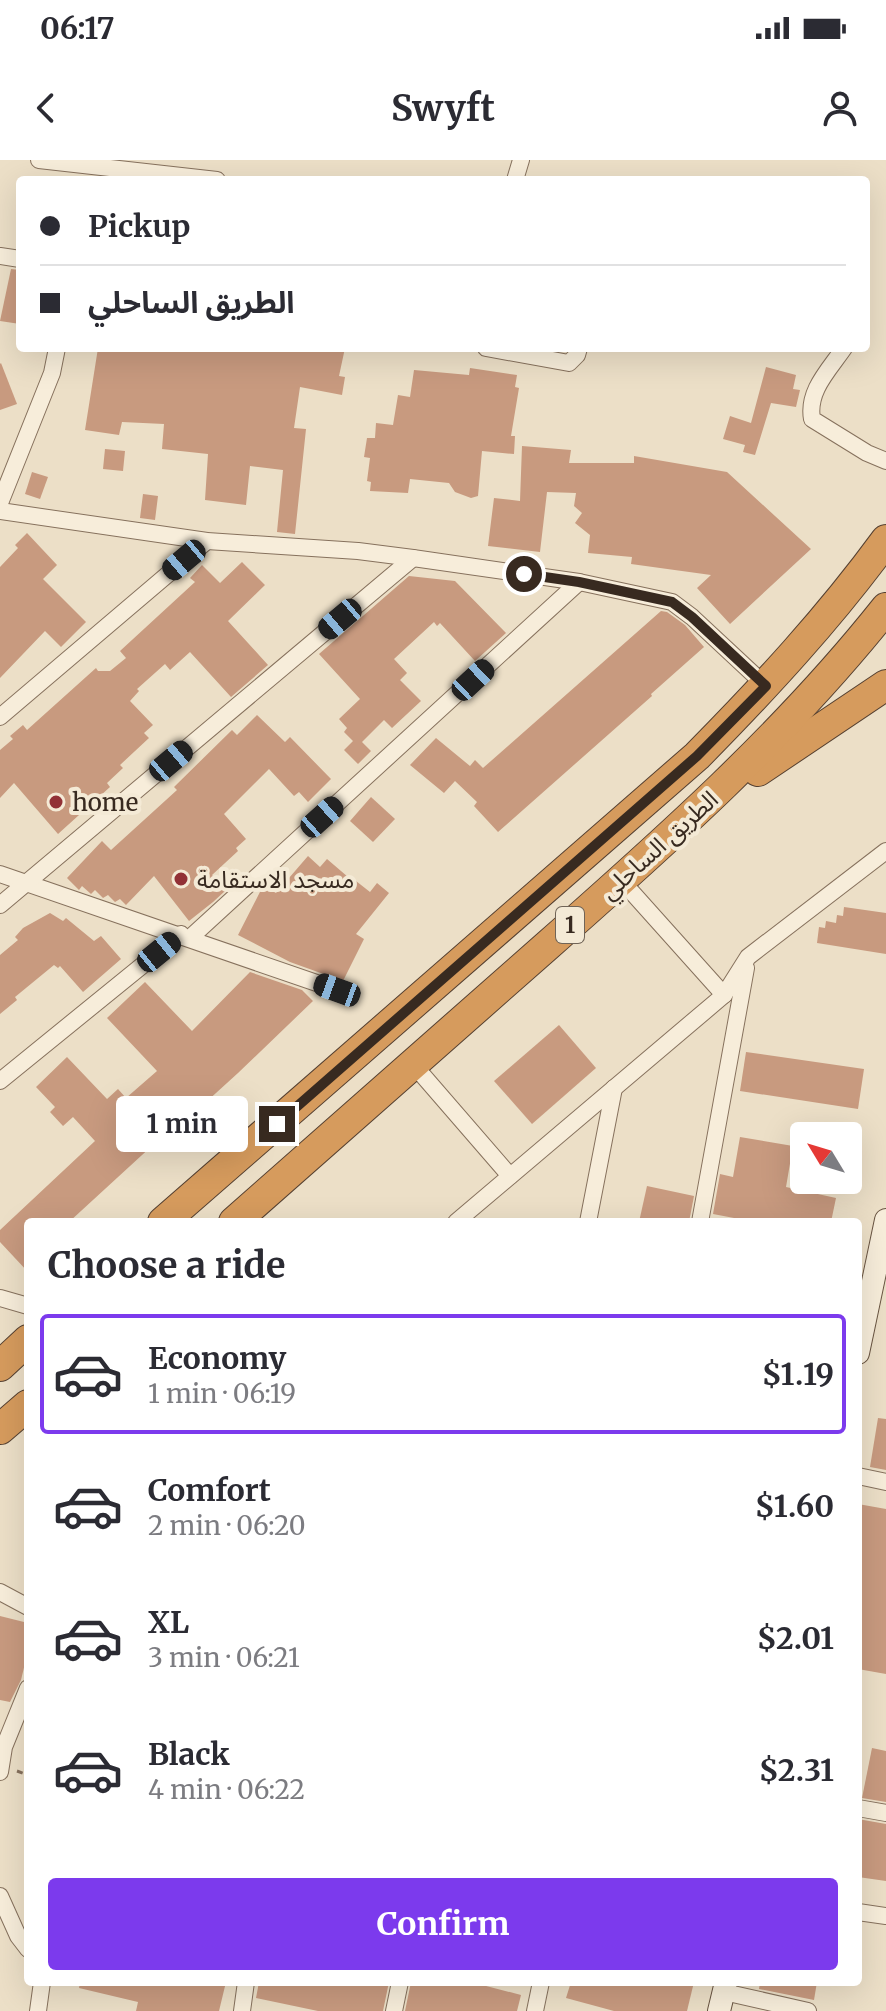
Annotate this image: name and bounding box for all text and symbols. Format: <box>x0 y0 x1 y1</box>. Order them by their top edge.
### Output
text: 06:17 <box>40 9 114 47</box>
icon: back <box>24 86 68 130</box>
text: Swyft <box>391 86 495 131</box>
icon: person <box>818 86 862 130</box>
text: Pickup <box>88 207 190 245</box>
text: الطريق الساحلي <box>88 283 295 321</box>
car <box>158 535 210 585</box>
route start <box>506 556 542 592</box>
car <box>314 594 366 644</box>
car <box>447 655 499 705</box>
car <box>145 736 197 786</box>
street label: الطريق الساحلي <box>593 784 727 909</box>
place label: home <box>72 787 138 818</box>
car <box>296 792 348 842</box>
marker: home <box>47 793 65 811</box>
place label: مسجد الاستقامة <box>197 864 354 895</box>
marker: مسجد الاستقامة <box>172 870 190 888</box>
road number: 1 <box>556 907 584 943</box>
car <box>133 928 185 976</box>
car <box>310 971 364 1009</box>
callout: 1 min <box>117 1096 249 1152</box>
route end <box>259 1106 295 1142</box>
text: 1 min <box>147 1107 217 1140</box>
north arrow <box>790 1122 862 1194</box>
map controls <box>790 1122 862 1194</box>
text: Choose a ride <box>48 1243 285 1288</box>
icon: car <box>52 1338 124 1410</box>
text: Economy <box>148 1339 286 1377</box>
text: $1.19 <box>762 1355 834 1393</box>
text: 1 min · 06:19 <box>148 1377 296 1410</box>
icon: car <box>52 1470 124 1542</box>
text: Comfort <box>148 1471 271 1509</box>
text: $1.60 <box>755 1487 834 1525</box>
text: 2 min · 06:20 <box>148 1509 306 1542</box>
icon: car <box>52 1602 124 1674</box>
text: XL <box>148 1603 189 1641</box>
text: $2.01 <box>757 1619 834 1657</box>
text: 3 min · 06:21 <box>148 1641 300 1674</box>
icon: car <box>52 1734 124 1806</box>
text: Black <box>148 1735 230 1773</box>
text: $2.31 <box>759 1751 834 1789</box>
text: 4 min · 06:22 <box>148 1773 305 1806</box>
button: Confirm <box>48 1878 838 1970</box>

